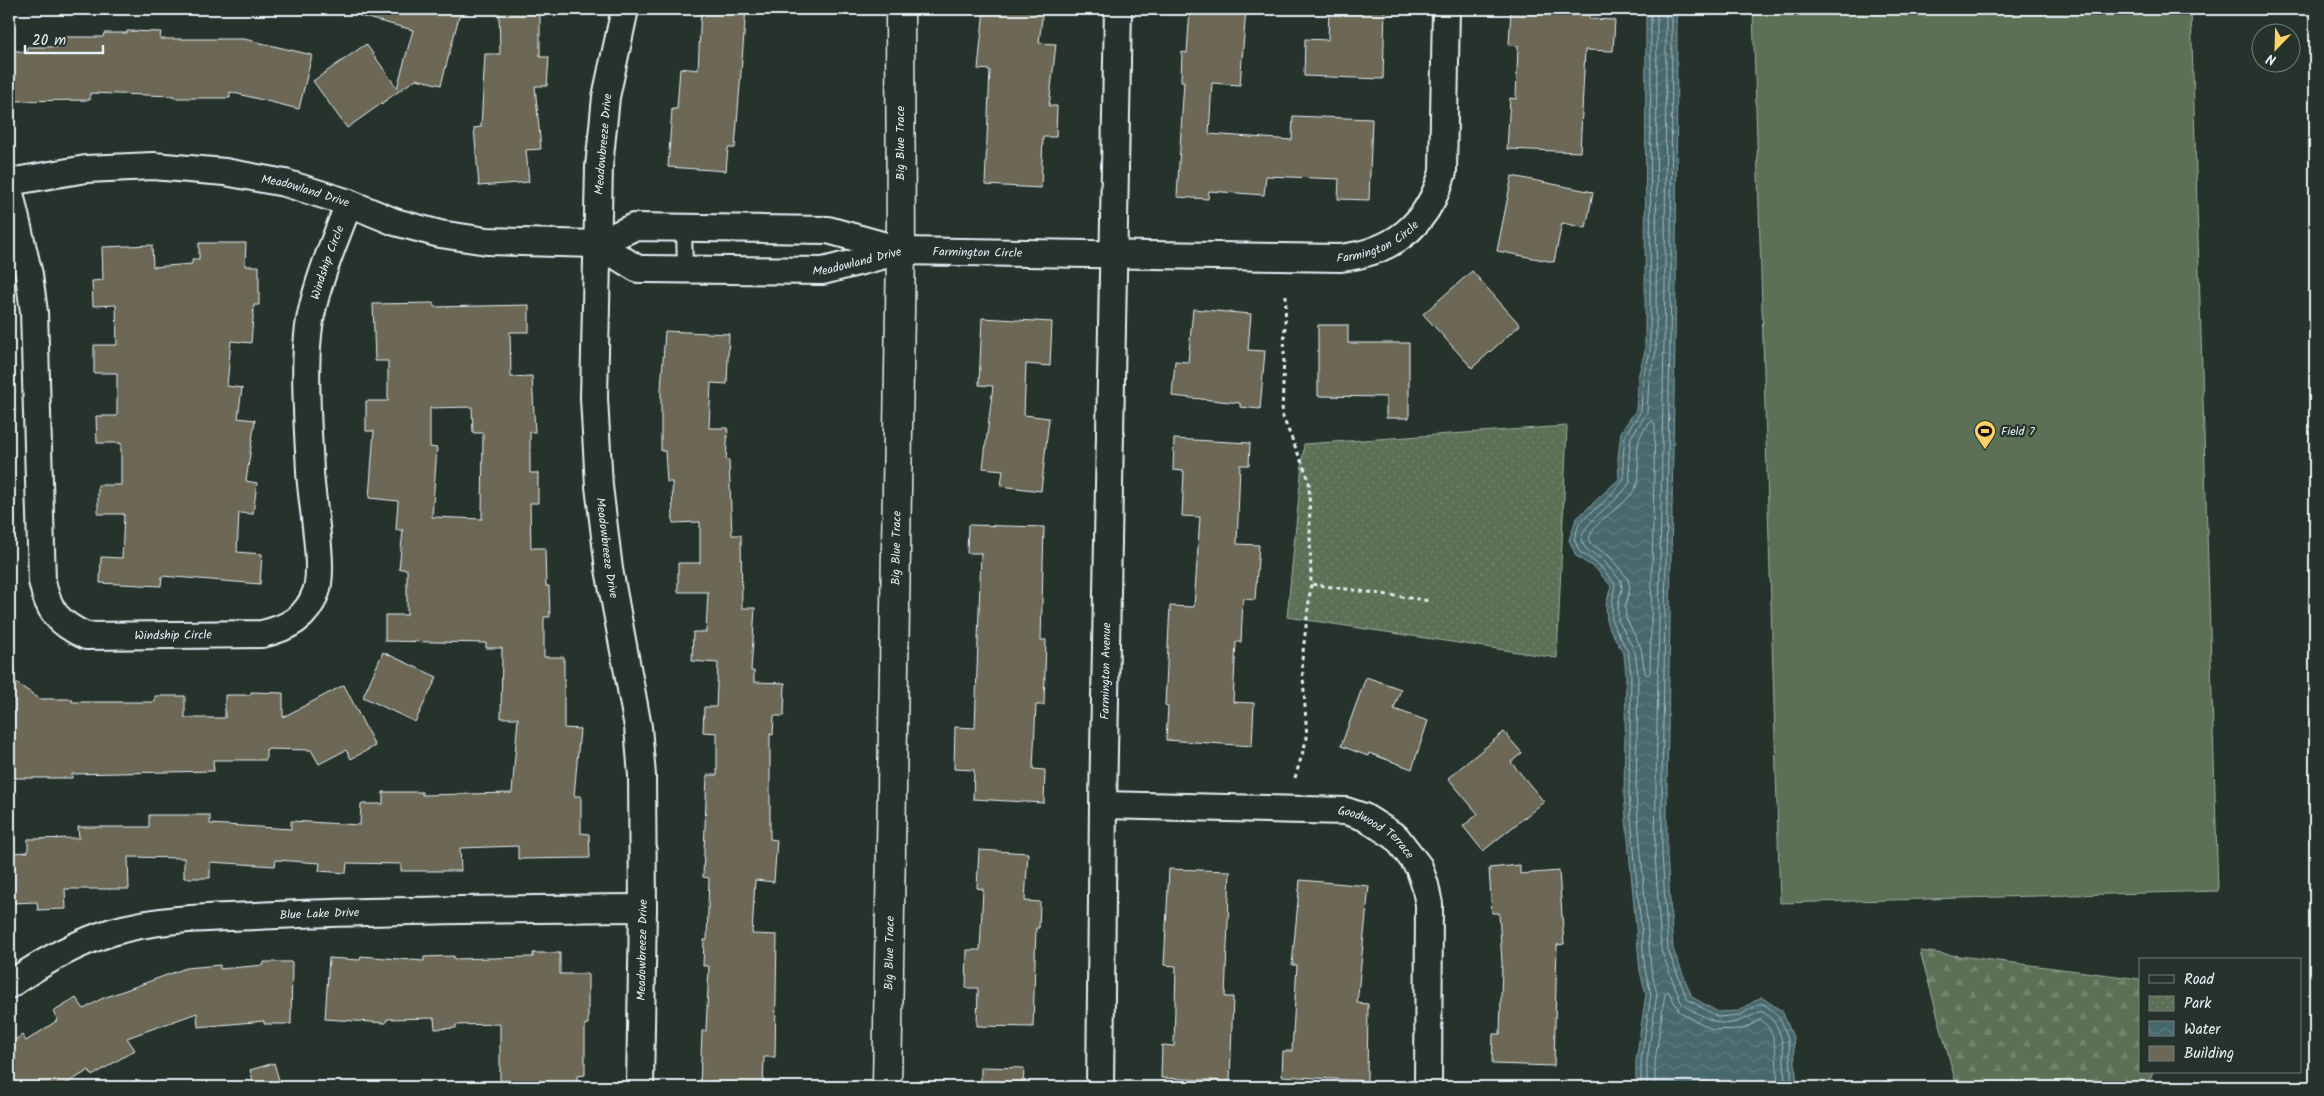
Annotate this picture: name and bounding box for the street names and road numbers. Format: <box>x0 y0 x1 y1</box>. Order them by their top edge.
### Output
street label: Meadowbreeze Drive <box>590 92 617 195</box>
street label: Big Blue Trace <box>891 105 910 180</box>
street label: Meadowland Drive <box>260 170 352 213</box>
street label: Farmington Circle <box>1336 216 1424 268</box>
street label: Windship Circle <box>306 222 350 302</box>
street label: Meadowland Drive <box>812 242 904 281</box>
street label: Farmington Circle <box>933 243 1023 263</box>
street label: Meadowbreeze Drive <box>590 496 623 601</box>
street label: Big Blue Trace <box>886 510 907 585</box>
street label: Farmington Avenue <box>1096 622 1116 720</box>
street label: Windship Circle <box>134 626 213 645</box>
street label: Goodwood Terrace <box>1338 802 1419 864</box>
street label: Meadowbreeze Drive <box>632 898 653 1001</box>
street label: Blue Lake Drive <box>279 903 360 925</box>
street label: Big Blue Trace <box>880 915 900 990</box>

